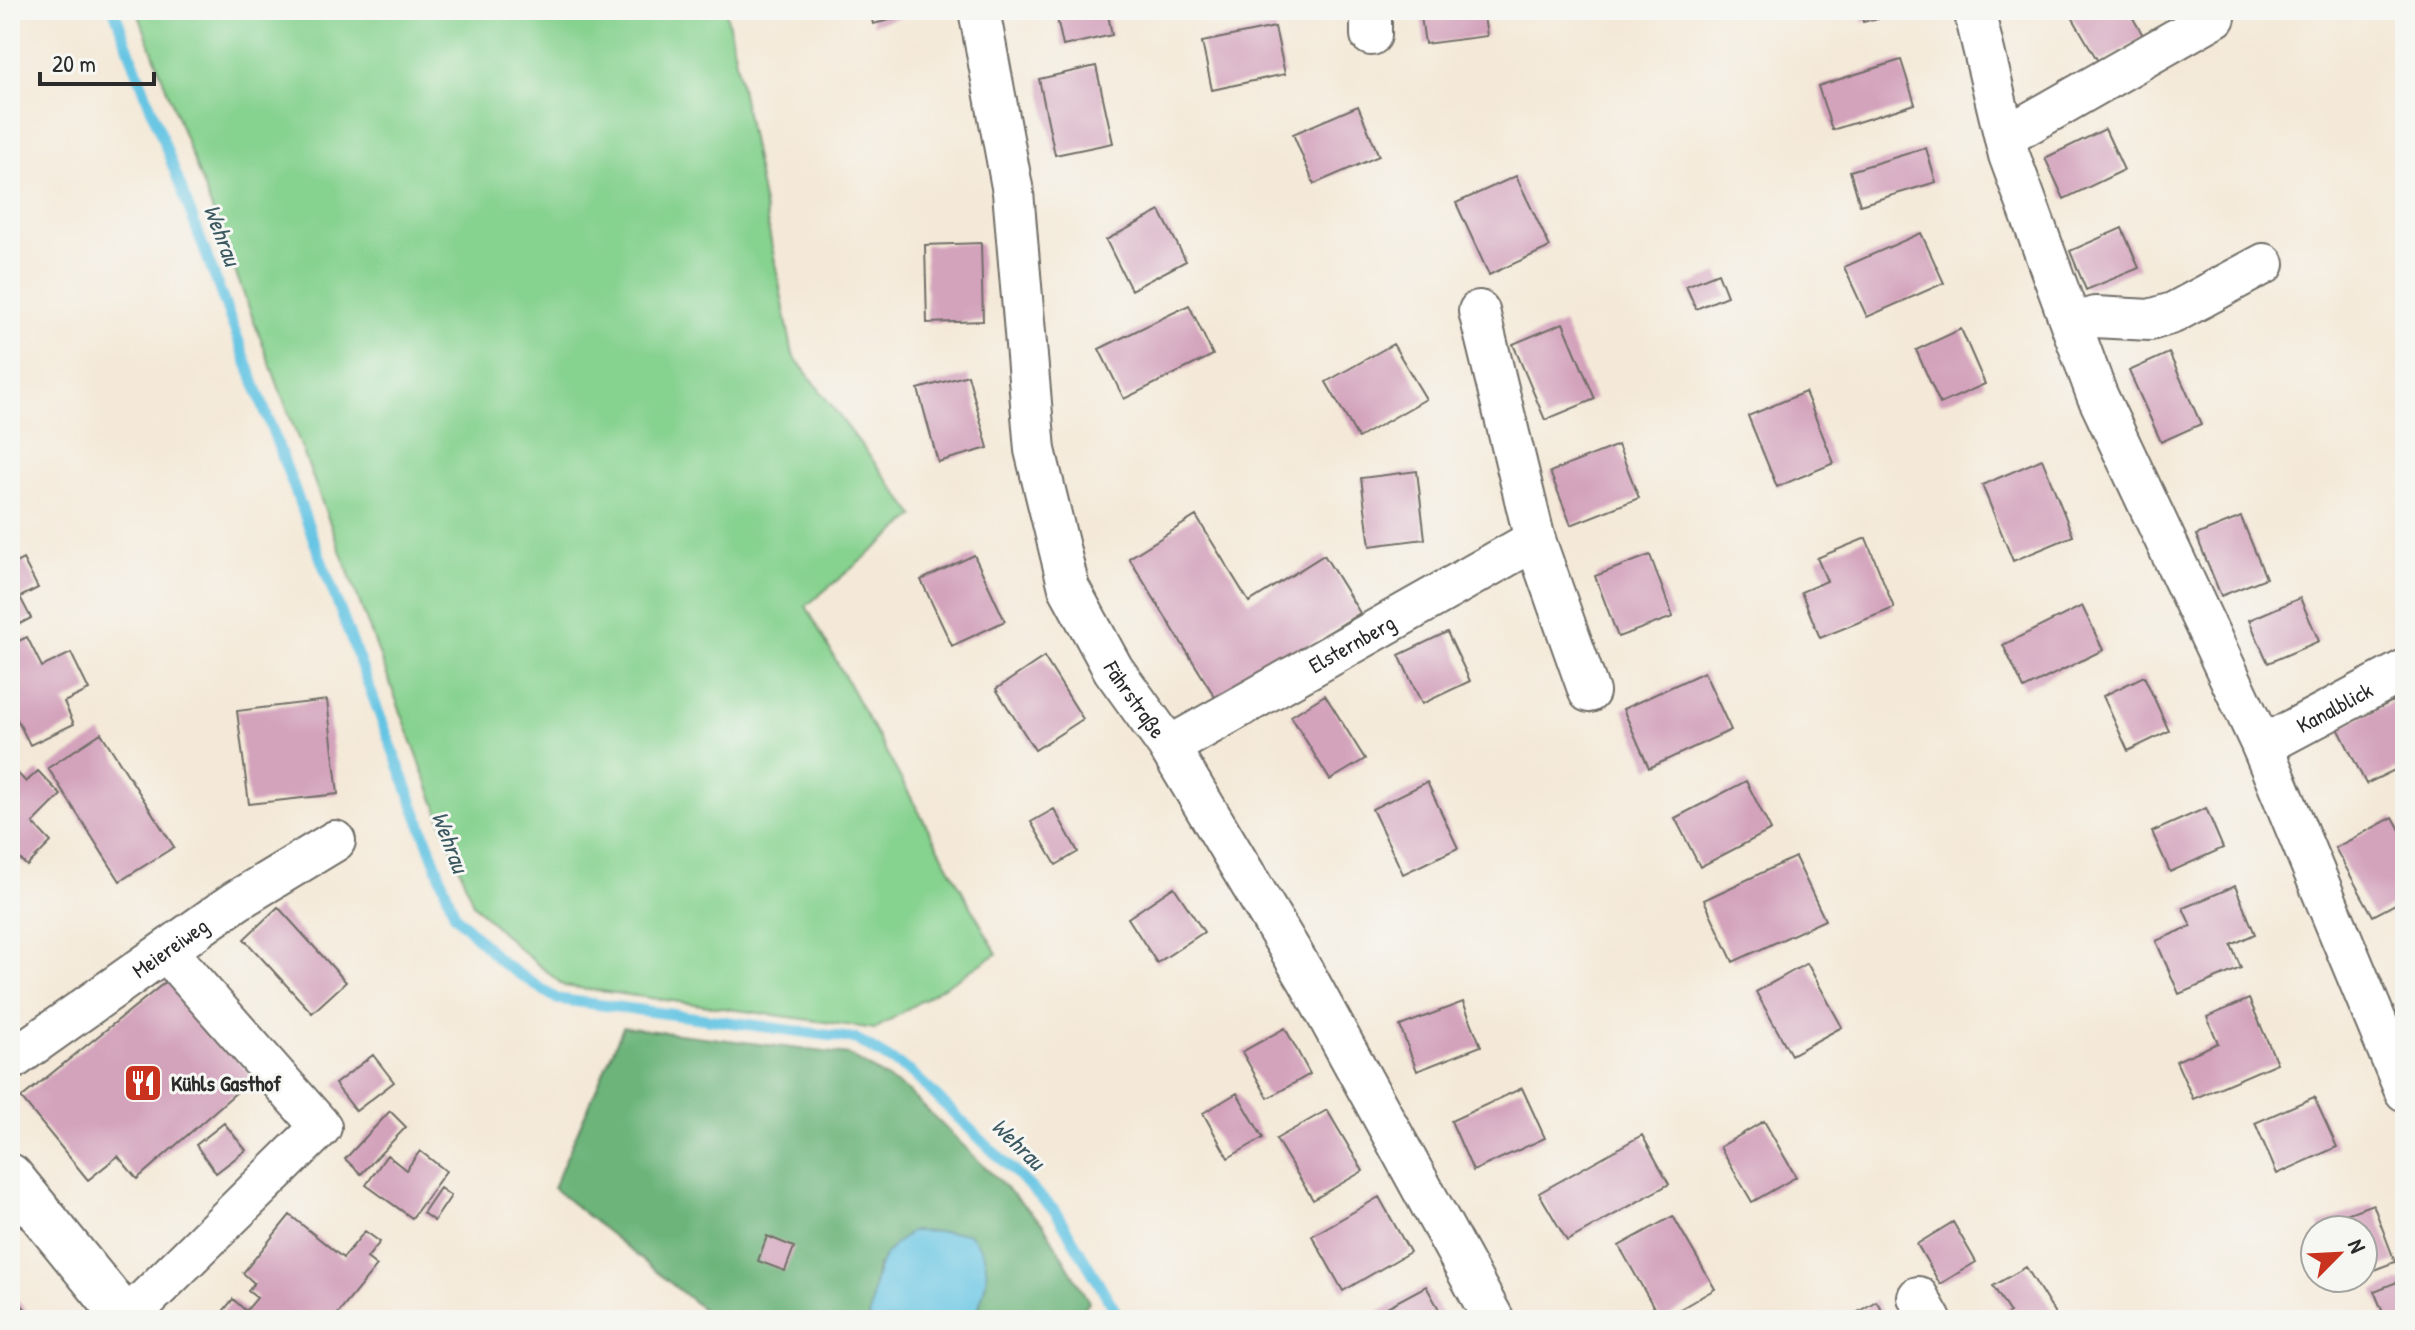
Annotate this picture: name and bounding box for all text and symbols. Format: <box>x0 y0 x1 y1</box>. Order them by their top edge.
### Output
scale bar <box>40 36 154 86</box>
text: 20 m <box>52 47 96 79</box>
water label: Wehrau <box>197 200 250 272</box>
street label: Elsternberg <box>1303 607 1401 680</box>
street label: Fährstraße <box>1096 655 1173 744</box>
street label: Kanalblick <box>2291 675 2378 740</box>
water label: Wehrau <box>425 807 478 879</box>
street label: Meiereiweg <box>126 911 214 985</box>
restaurant icon: Kühls Gasthof <box>122 1062 164 1104</box>
place label: Kühls Gasthof <box>171 1068 282 1098</box>
water label: Wehrau <box>985 1110 1054 1178</box>
north arrow <box>2299 1214 2379 1294</box>
text: N <box>2341 1234 2373 1258</box>

